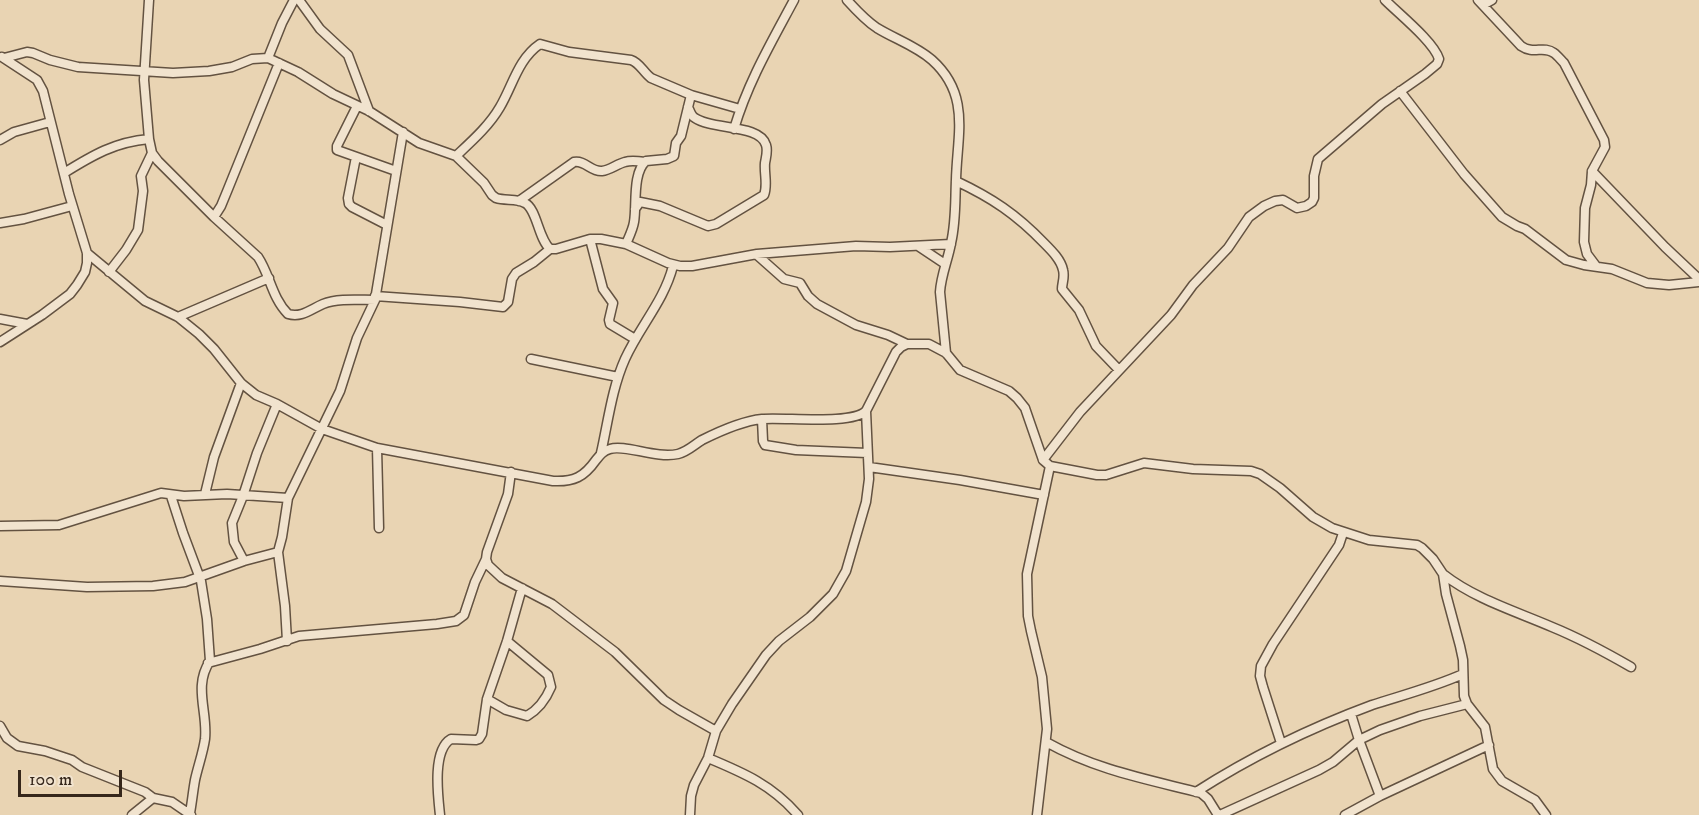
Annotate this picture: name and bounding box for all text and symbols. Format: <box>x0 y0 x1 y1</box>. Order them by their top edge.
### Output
scale bar <box>21 758 124 796</box>
text: 100 m <box>29 769 72 791</box>

